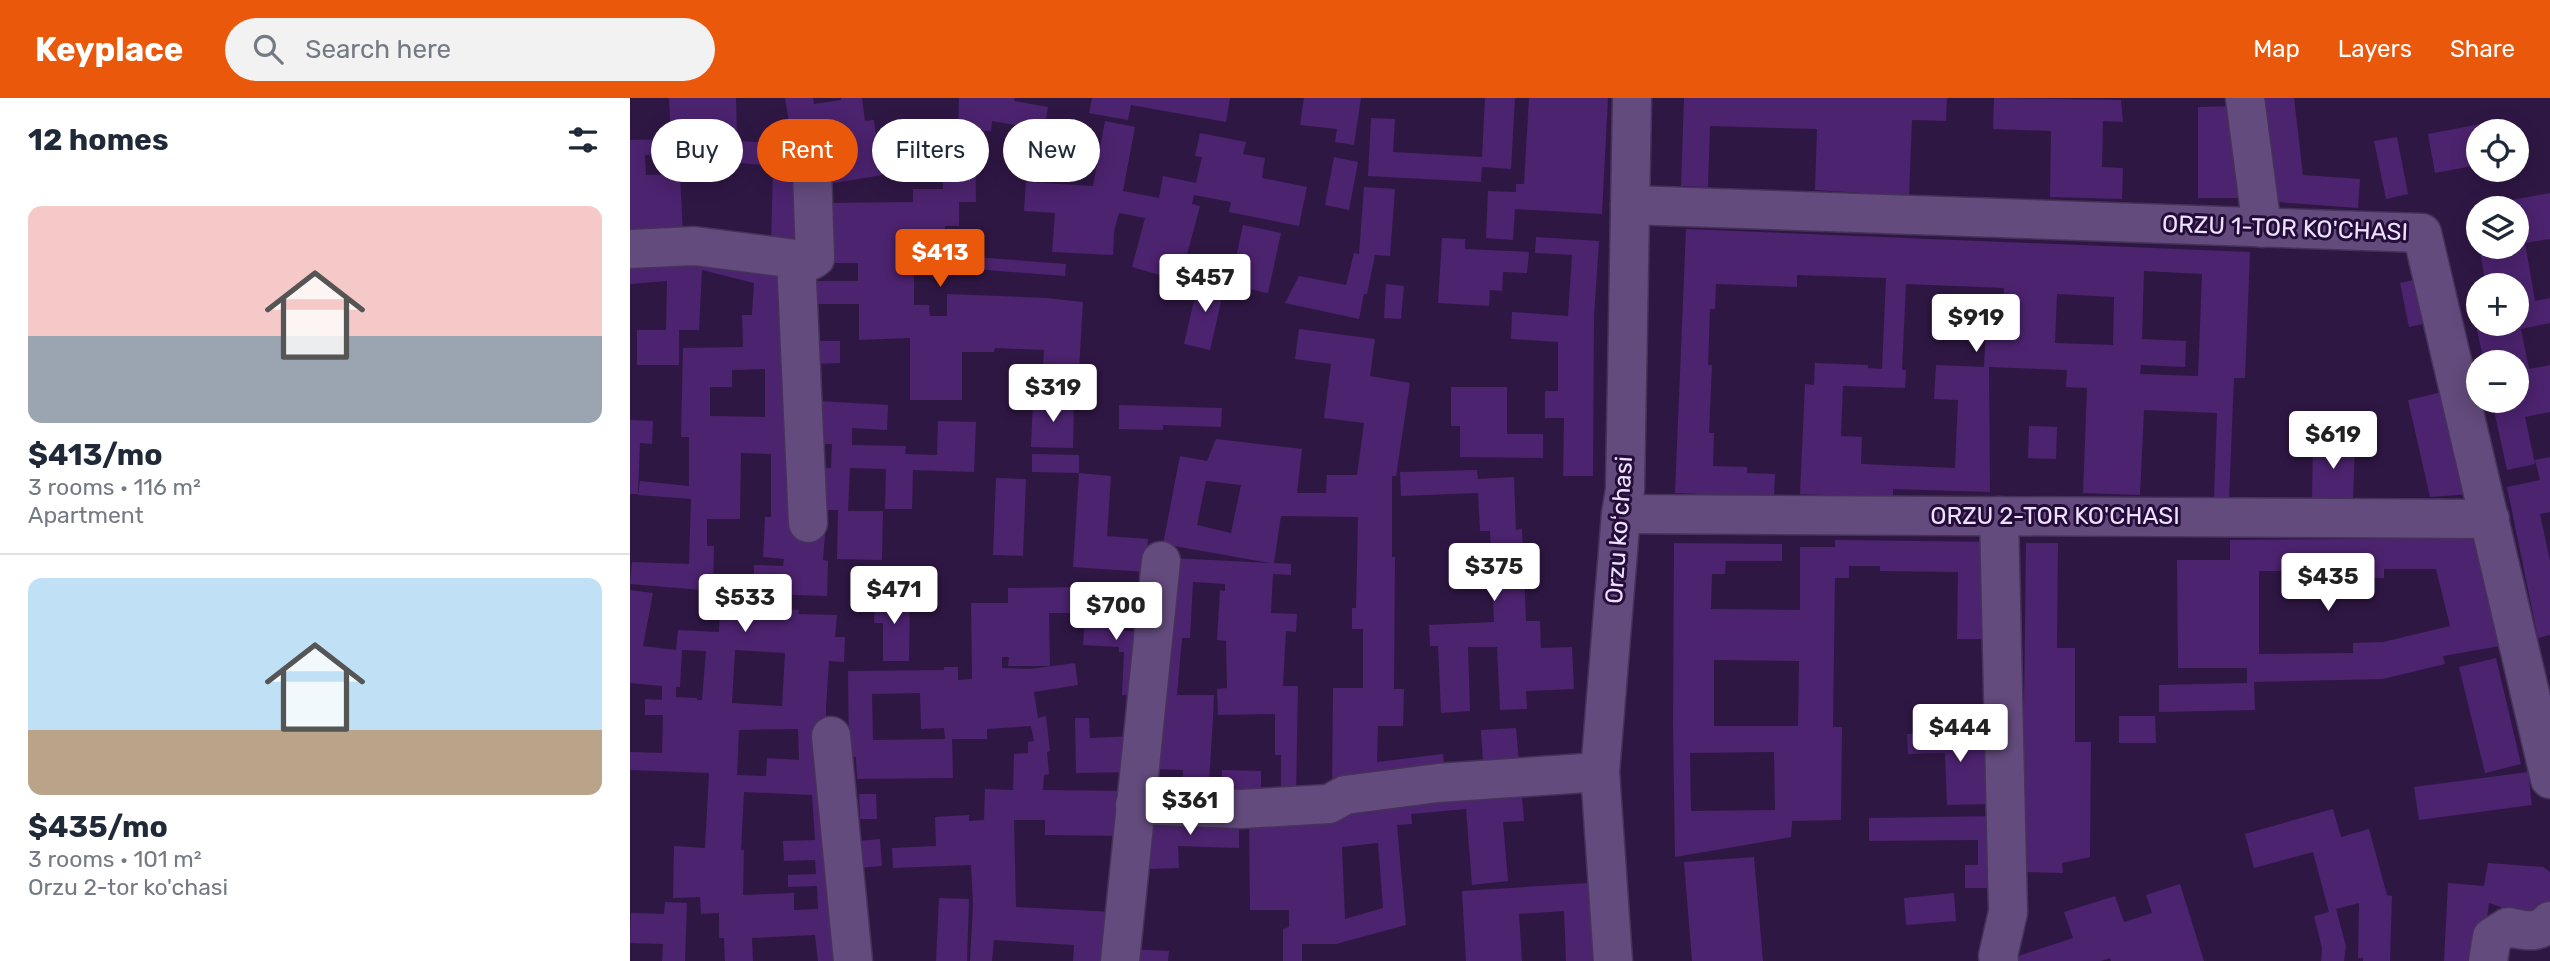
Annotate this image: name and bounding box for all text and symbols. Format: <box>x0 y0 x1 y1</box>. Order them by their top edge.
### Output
search box <box>225 18 715 81</box>
text: Keyplace <box>35 30 183 69</box>
icon: search <box>249 30 287 68</box>
text: Search here <box>305 34 451 65</box>
text: Map <box>2253 35 2300 63</box>
text: Layers <box>2338 35 2412 63</box>
text: Share <box>2450 35 2515 63</box>
chip: Buy <box>651 119 743 182</box>
chip: Rent <box>757 119 858 182</box>
chip: Filters <box>872 119 989 182</box>
chip: New <box>1003 119 1100 182</box>
map controls <box>2466 119 2529 413</box>
button: locate <box>2466 119 2529 182</box>
icon: filters <box>564 121 602 159</box>
text: 12 homes <box>28 122 169 158</box>
button: layers <box>2466 196 2529 259</box>
street label: ORZU 1-TOR KO'CHASI <box>2161 210 2409 246</box>
pin: $413 <box>899 230 981 289</box>
text: $413 <box>911 238 969 266</box>
icon: home <box>252 252 378 378</box>
pin: $457 <box>1164 254 1246 314</box>
text: $457 <box>1175 263 1235 291</box>
button: + <box>2466 273 2529 336</box>
pin: $919 <box>1935 294 2017 354</box>
text: $919 <box>1948 303 2004 331</box>
button: − <box>2466 350 2529 413</box>
pin: $319 <box>1012 364 1094 424</box>
text: $319 <box>1025 373 1081 401</box>
pin: $619 <box>2292 412 2374 471</box>
text: $619 <box>2305 420 2361 448</box>
text: $413/mo <box>28 437 163 473</box>
street label: Orzu koʻchasi <box>1600 455 1638 605</box>
text: 3 rooms · 116 m² <box>28 473 201 501</box>
text: Apartment <box>28 501 144 529</box>
street label: ORZU 2-TOR KO'CHASI <box>1930 502 2180 530</box>
pin: $375 <box>1453 544 1535 603</box>
text: $375 <box>1465 552 1523 580</box>
pin: $435 <box>2287 554 2369 613</box>
text: $435 <box>2297 562 2359 590</box>
pin: $471 <box>853 566 935 626</box>
pin: $533 <box>704 574 786 634</box>
text: $471 <box>866 575 922 603</box>
pin: $700 <box>1075 582 1157 642</box>
text: $533 <box>715 583 775 611</box>
text: $700 <box>1086 591 1146 619</box>
icon: home <box>252 624 378 750</box>
pin: $444 <box>1919 704 2001 764</box>
text: $444 <box>1929 713 1991 741</box>
pin: $361 <box>1149 778 1231 837</box>
text: $361 <box>1162 786 1218 814</box>
text: $435/mo <box>28 809 168 845</box>
text: 3 rooms · 101 m² <box>28 845 202 873</box>
text: Orzu 2-tor ko'chasi <box>28 873 228 901</box>

